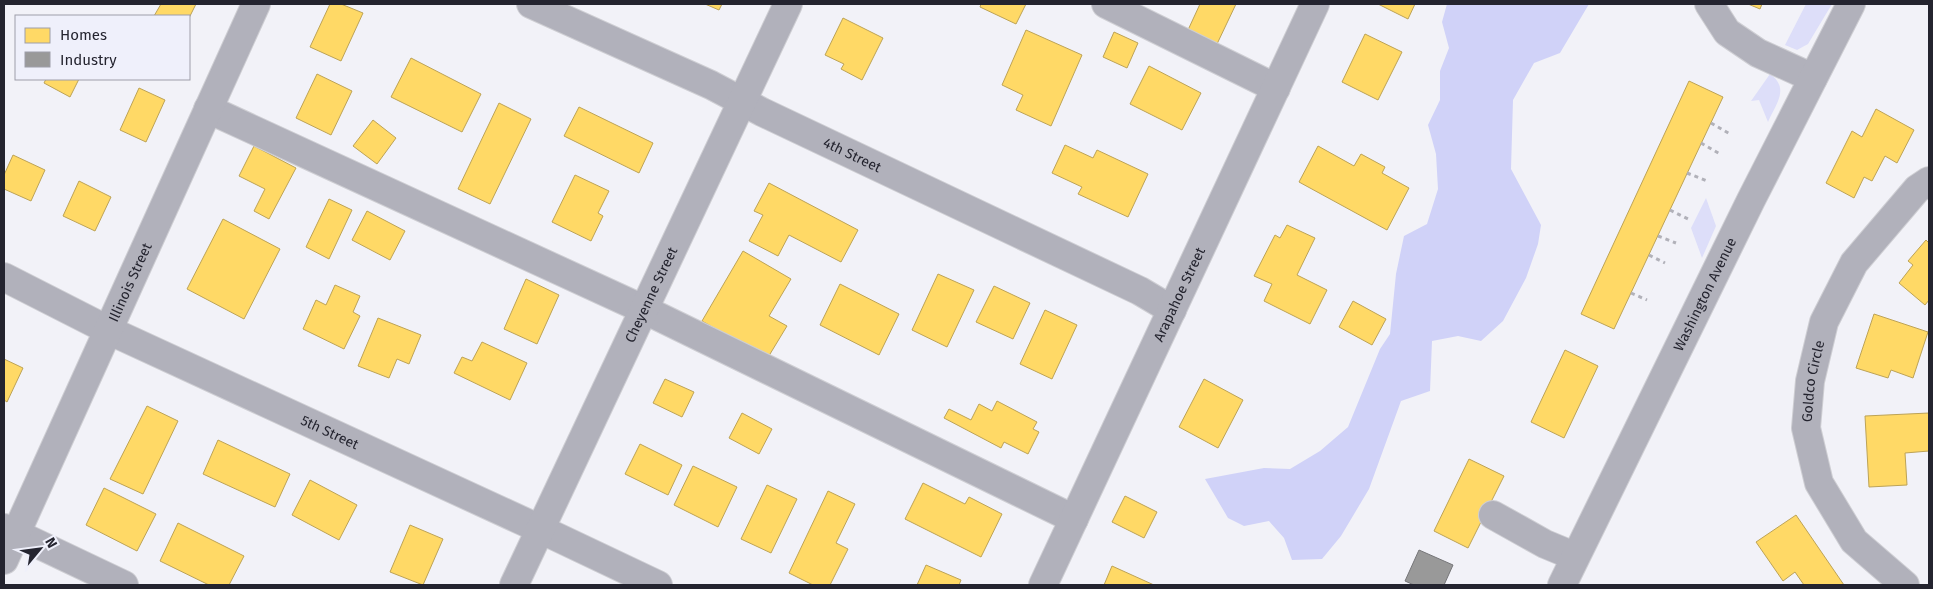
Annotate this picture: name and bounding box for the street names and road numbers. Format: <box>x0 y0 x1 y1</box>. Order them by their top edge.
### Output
street label: 4th Street <box>820 134 885 176</box>
street label: Washington Avenue <box>1670 235 1740 354</box>
street label: Illinois Street <box>105 239 156 324</box>
street label: Cheyenne Street <box>621 243 681 345</box>
street label: Arapahoe Street <box>1150 244 1209 344</box>
street label: Goldco Circle <box>1798 338 1828 423</box>
street label: 5th Street <box>298 412 362 453</box>

